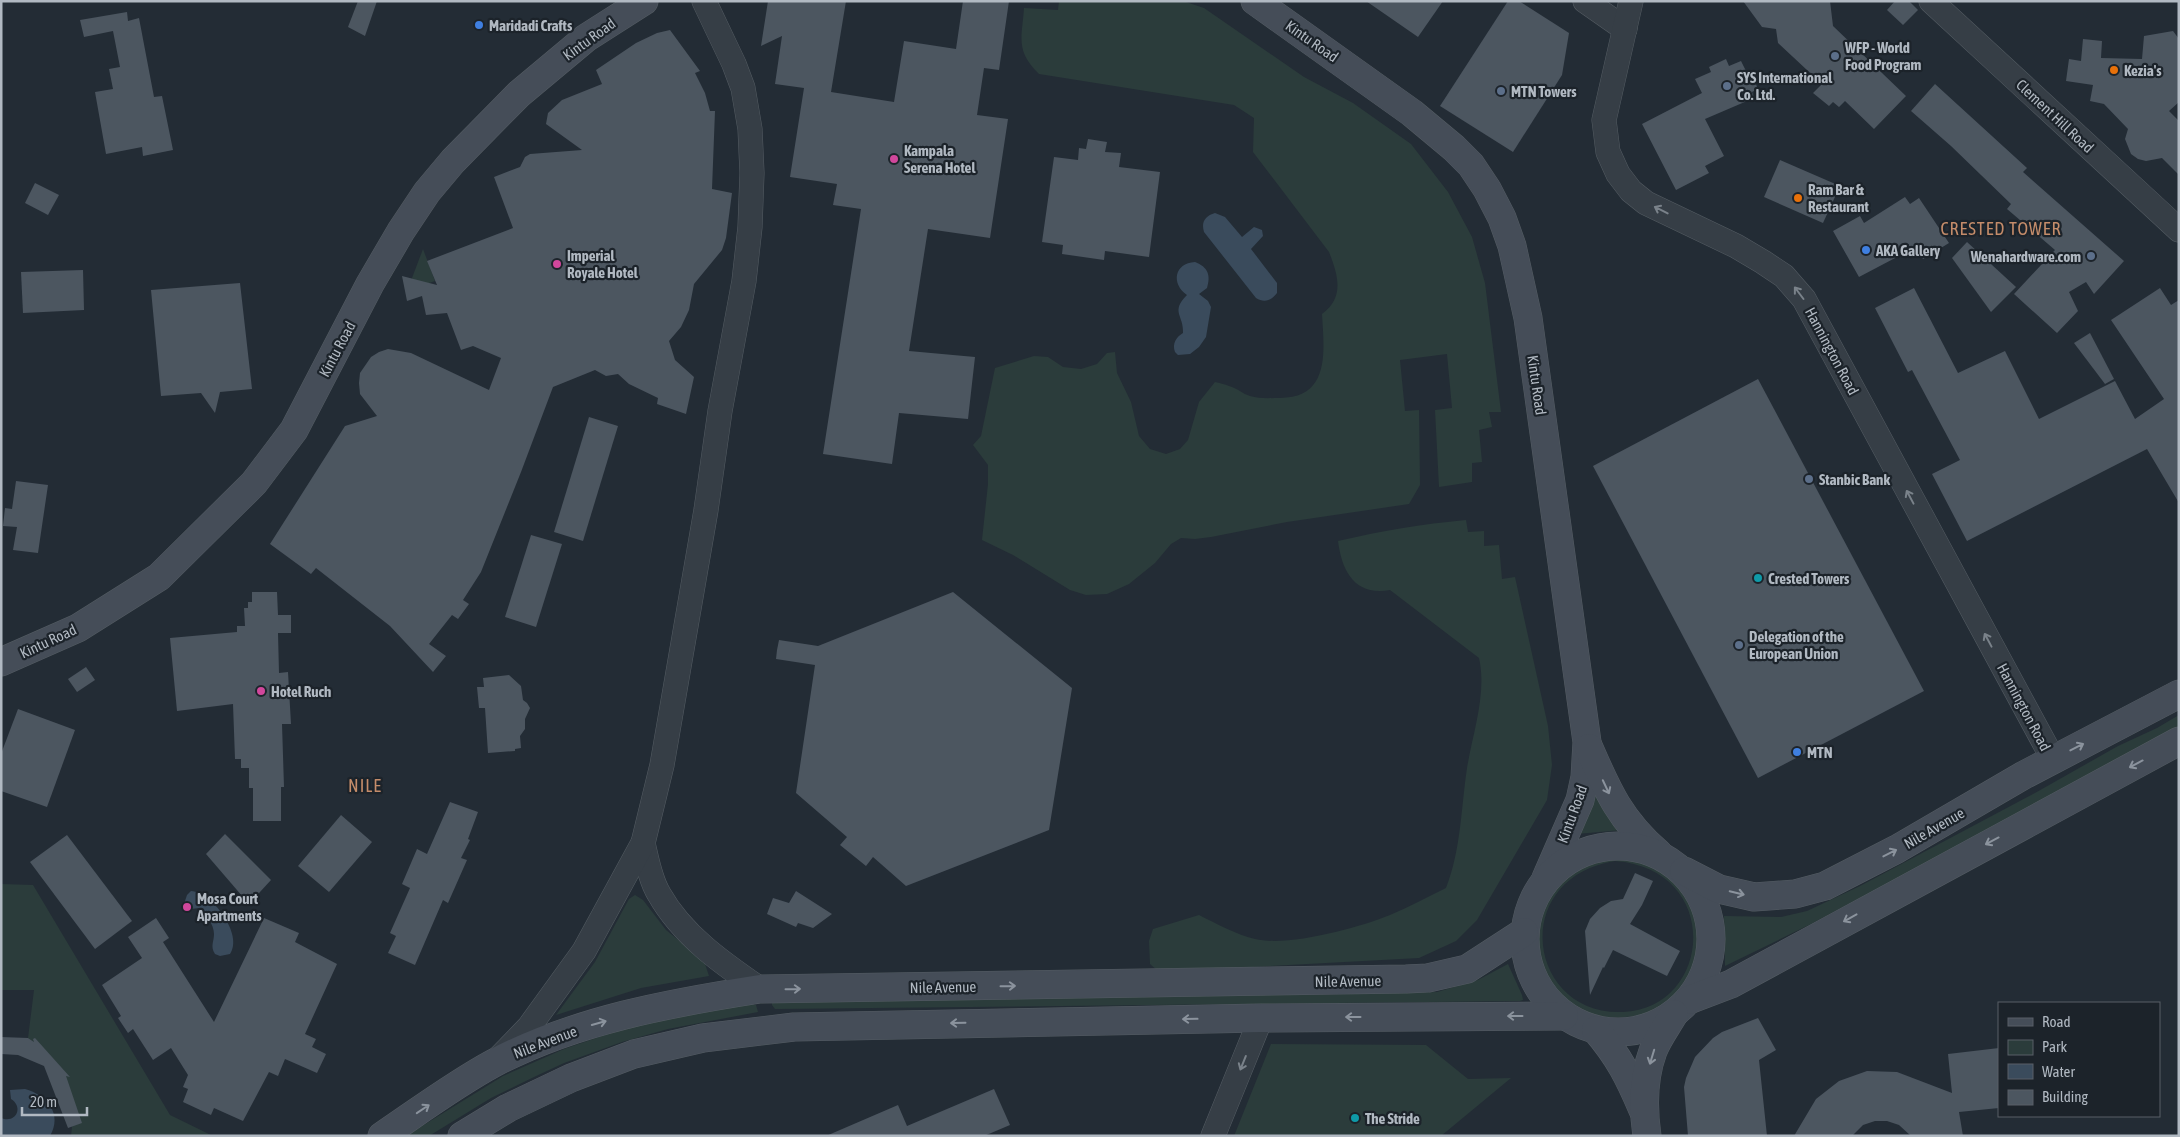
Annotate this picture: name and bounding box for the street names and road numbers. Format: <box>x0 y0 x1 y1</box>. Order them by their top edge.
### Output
street label: Kintu Road <box>560 14 618 64</box>
street label: Kintu Road <box>1282 17 1342 65</box>
street label: Clement Hill Road <box>2013 76 2097 156</box>
street label: Hannington Road <box>1802 304 1862 398</box>
street label: Kintu Road <box>315 318 359 380</box>
street label: Kintu Road <box>1524 354 1550 416</box>
street label: Kintu Road <box>17 621 79 661</box>
street label: Hannington Road <box>1994 660 2054 754</box>
street label: Kintu Road <box>1554 783 1590 845</box>
street label: Nile Avenue <box>1901 804 1967 852</box>
street label: Nile Avenue <box>1315 972 1382 990</box>
street label: Nile Avenue <box>910 978 977 996</box>
street label: Nile Avenue <box>511 1022 579 1062</box>

